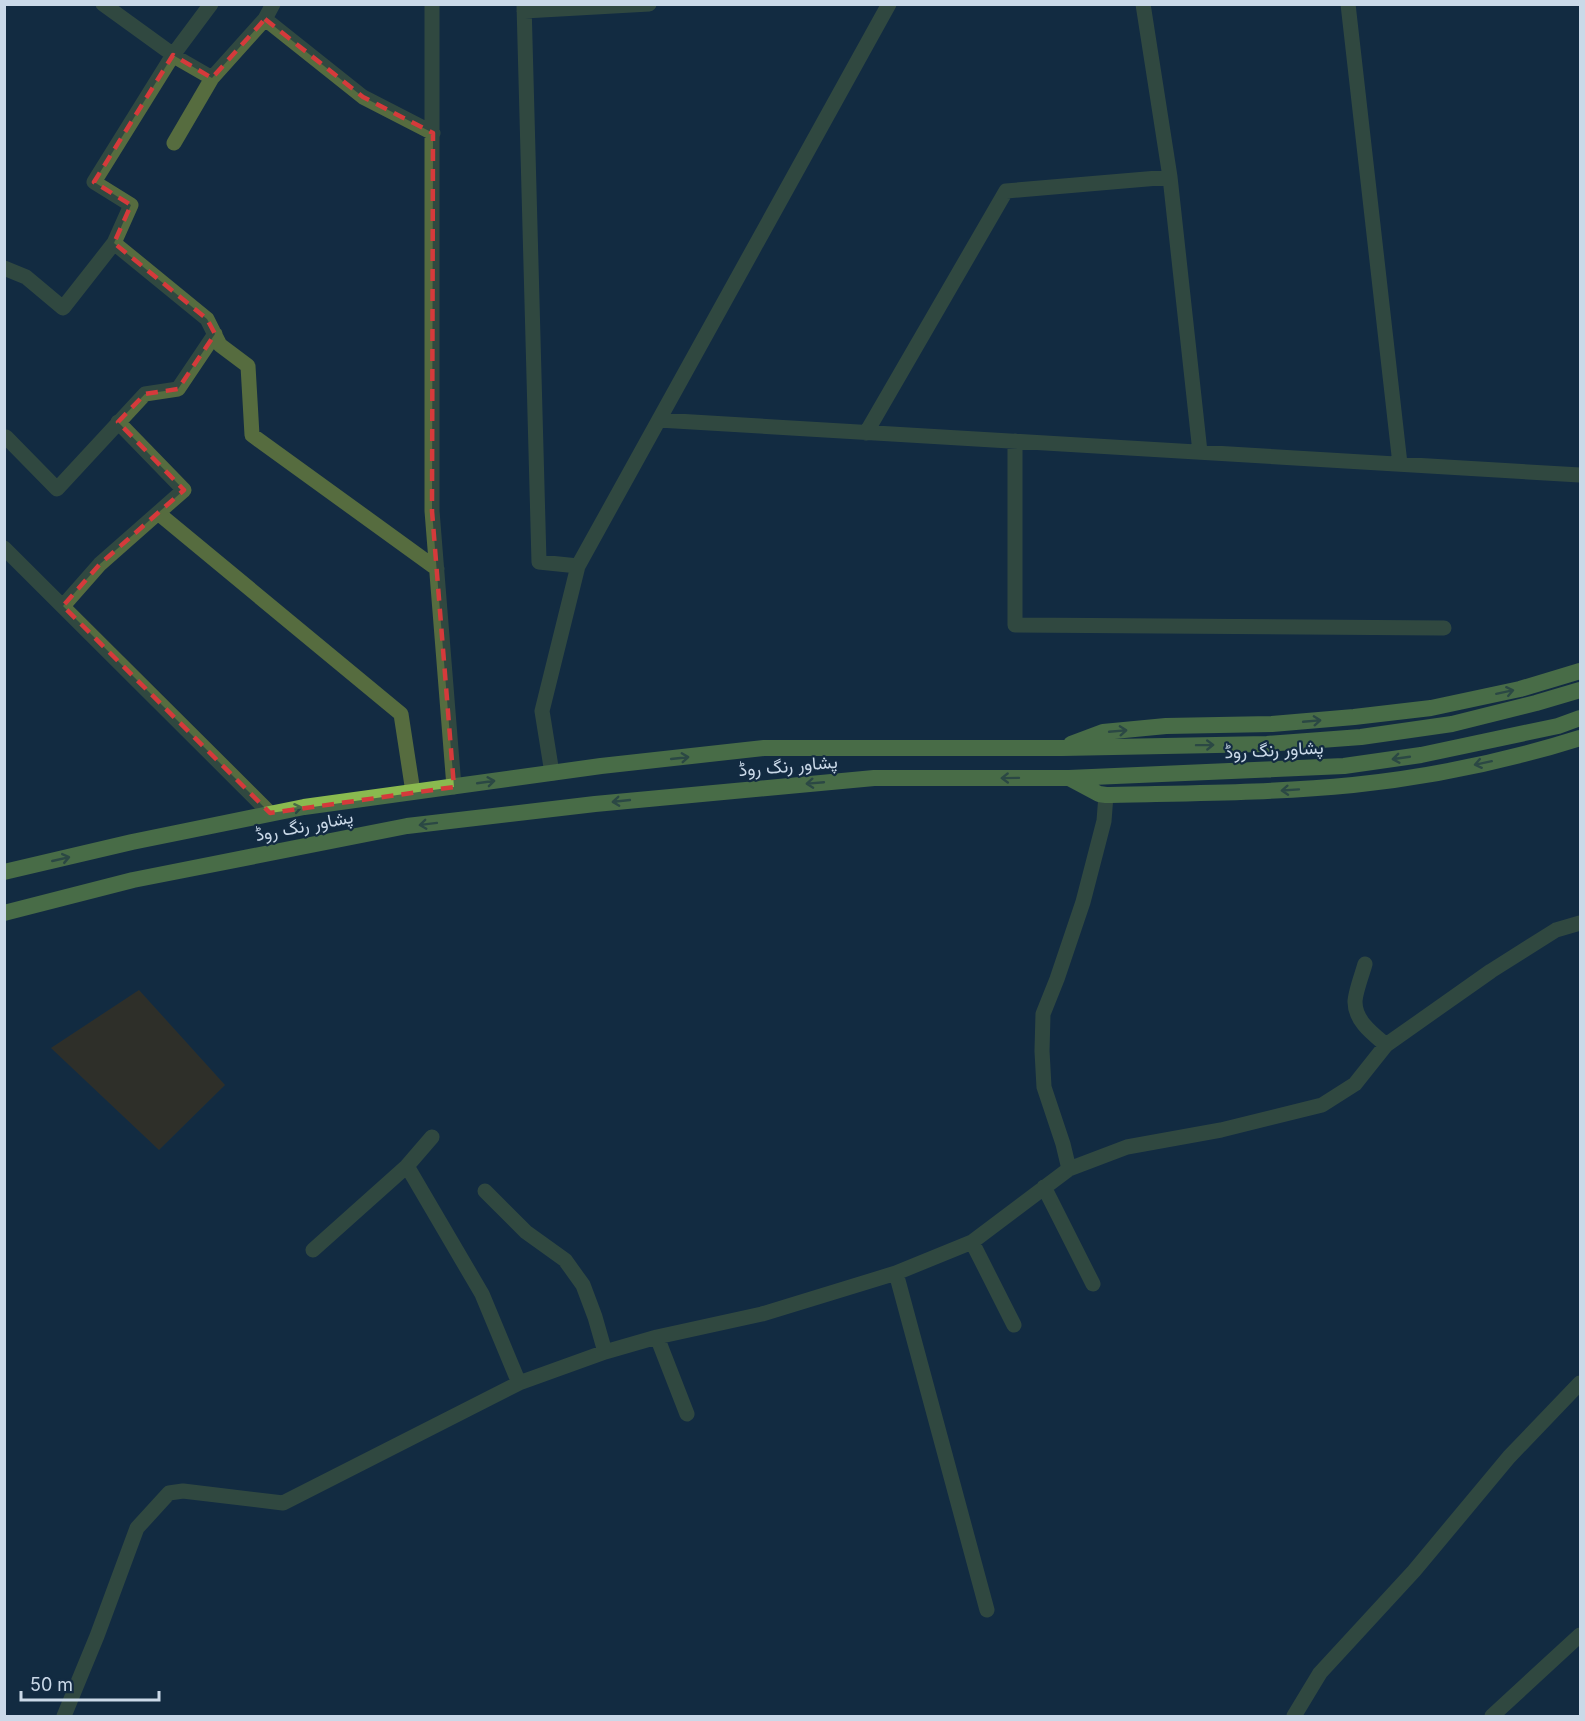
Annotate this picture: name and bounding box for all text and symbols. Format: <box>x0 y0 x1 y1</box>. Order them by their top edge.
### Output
one-way arrow <box>1494 686 1514 697</box>
one-way arrow <box>1302 715 1322 726</box>
one-way arrow <box>1107 725 1127 736</box>
street label: پشاور رنگ روڈ <box>1224 736 1324 765</box>
one-way arrow <box>1194 739 1214 751</box>
street label: پشاور رنگ روڈ <box>738 751 839 782</box>
one-way arrow <box>669 752 689 763</box>
one-way arrow <box>1391 753 1411 764</box>
one-way arrow <box>1474 758 1493 769</box>
one-way arrow <box>1001 772 1021 784</box>
one-way arrow <box>476 777 496 788</box>
one-way arrow <box>806 778 826 789</box>
one-way arrow <box>1281 784 1301 795</box>
one-way arrow <box>612 796 632 807</box>
one-way arrow <box>283 803 302 814</box>
street label: پشاور رنگ روڈ <box>253 806 355 847</box>
one-way arrow <box>418 819 438 830</box>
one-way arrow <box>51 853 71 864</box>
scale bar <box>21 1664 159 1702</box>
text: 50 m <box>30 1674 73 1695</box>

